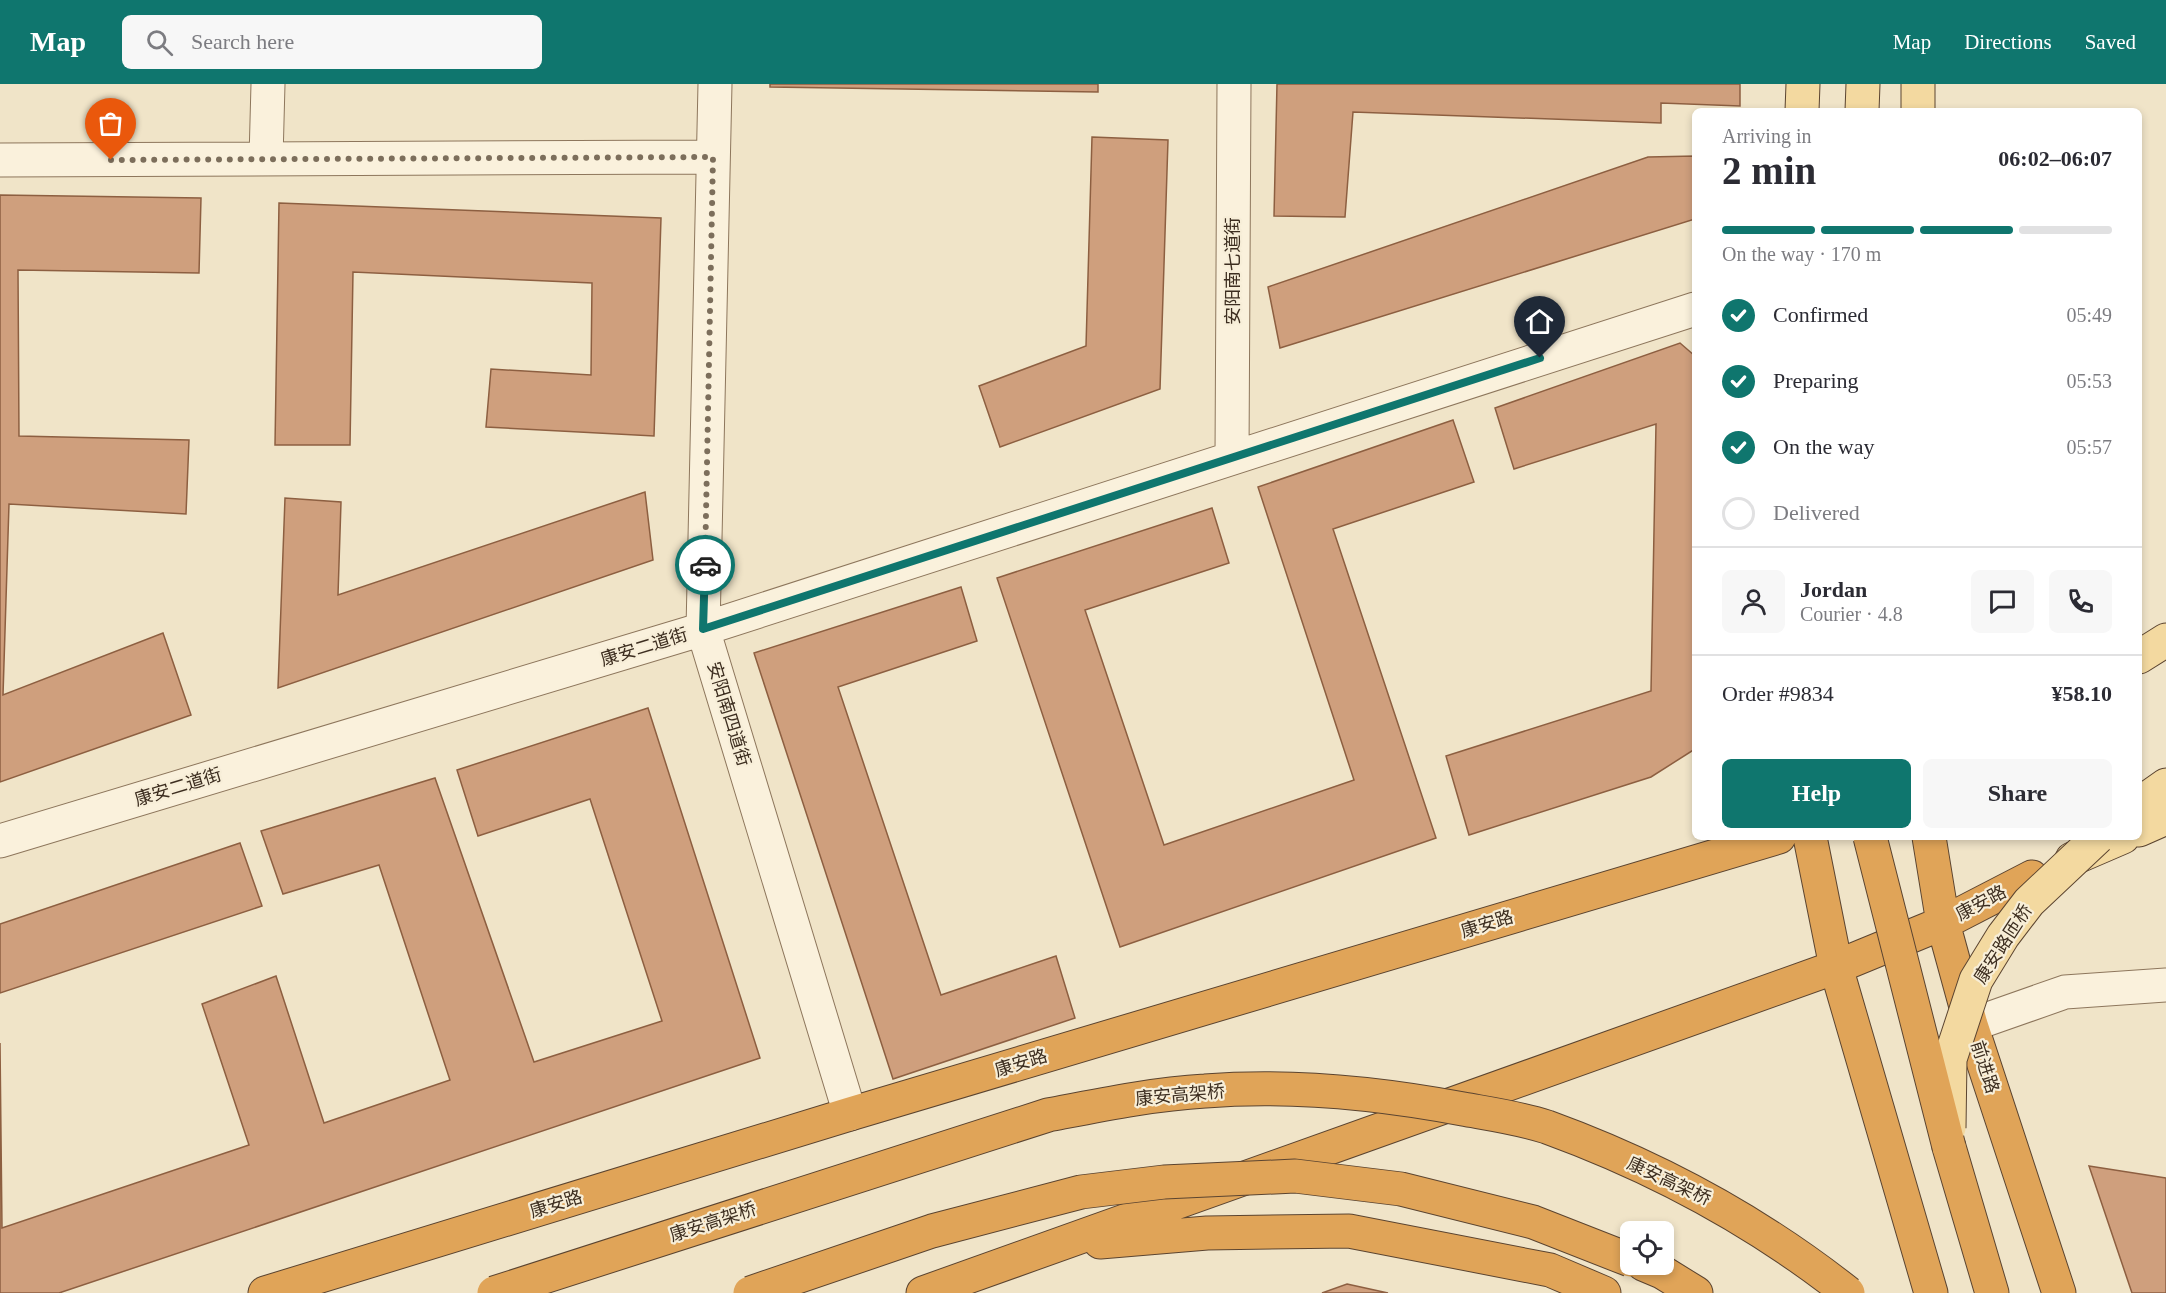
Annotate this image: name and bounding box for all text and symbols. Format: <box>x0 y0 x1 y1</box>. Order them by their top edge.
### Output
search box <box>122 15 542 69</box>
text: Map <box>30 26 86 57</box>
icon: search <box>143 26 176 59</box>
text: Search here <box>191 29 294 54</box>
text: Map <box>1893 30 1931 54</box>
text: Directions <box>1964 30 2052 54</box>
text: Saved <box>2085 30 2136 54</box>
pin <box>85 98 136 160</box>
icon: bag <box>94 107 127 140</box>
text: Arriving in <box>1722 125 1811 147</box>
text: 06:02–06:07 <box>1998 146 2112 171</box>
text: 2 min <box>1722 149 1816 192</box>
street label: 安阳南七道街 <box>1223 217 1243 325</box>
text: On the way · 170 m <box>1722 243 1881 265</box>
pin <box>1514 296 1565 358</box>
icon: check <box>1722 299 1755 332</box>
text: Confirmed <box>1773 302 1868 327</box>
text: 05:49 <box>2066 304 2112 326</box>
icon: home <box>1523 305 1556 338</box>
icon: check <box>1722 365 1755 398</box>
text: Preparing <box>1773 368 1859 393</box>
text: 05:53 <box>2066 370 2112 392</box>
icon: check <box>1722 431 1755 464</box>
text: On the way <box>1773 434 1874 459</box>
text: 05:57 <box>2066 436 2112 458</box>
text: Delivered <box>1773 500 1860 525</box>
courier <box>675 535 735 595</box>
icon: car <box>689 549 722 582</box>
button: person <box>1722 570 1785 633</box>
button: chat <box>1971 570 2034 633</box>
button: phone <box>2049 570 2112 633</box>
text: Jordan <box>1800 577 1867 602</box>
text: Courier · 4.8 <box>1800 603 1903 625</box>
street label: 康安二道街 <box>598 624 690 670</box>
street label: 安阳南四道街 <box>704 659 754 769</box>
text: Order #9834 <box>1722 681 1834 706</box>
text: ¥58.10 <box>2052 681 2112 706</box>
button: Help <box>1722 759 1911 828</box>
button: Share <box>1923 759 2112 828</box>
street label: 康安二道街 <box>132 764 224 810</box>
street label: 康安路 <box>1952 881 2010 925</box>
street label: 康安路匝桥 <box>1970 901 2036 987</box>
street label: 康安路 <box>1458 907 1516 941</box>
street label: 前进路 <box>1967 1038 2003 1096</box>
street label: 康安路 <box>992 1046 1050 1080</box>
street label: 康安高架桥 <box>1134 1081 1226 1109</box>
street label: 康安高架桥 <box>1624 1153 1714 1209</box>
street label: 康安路 <box>527 1187 585 1221</box>
street label: 康安高架桥 <box>667 1199 759 1245</box>
map controls <box>1620 1221 1674 1275</box>
button: locate <box>1620 1221 1674 1275</box>

